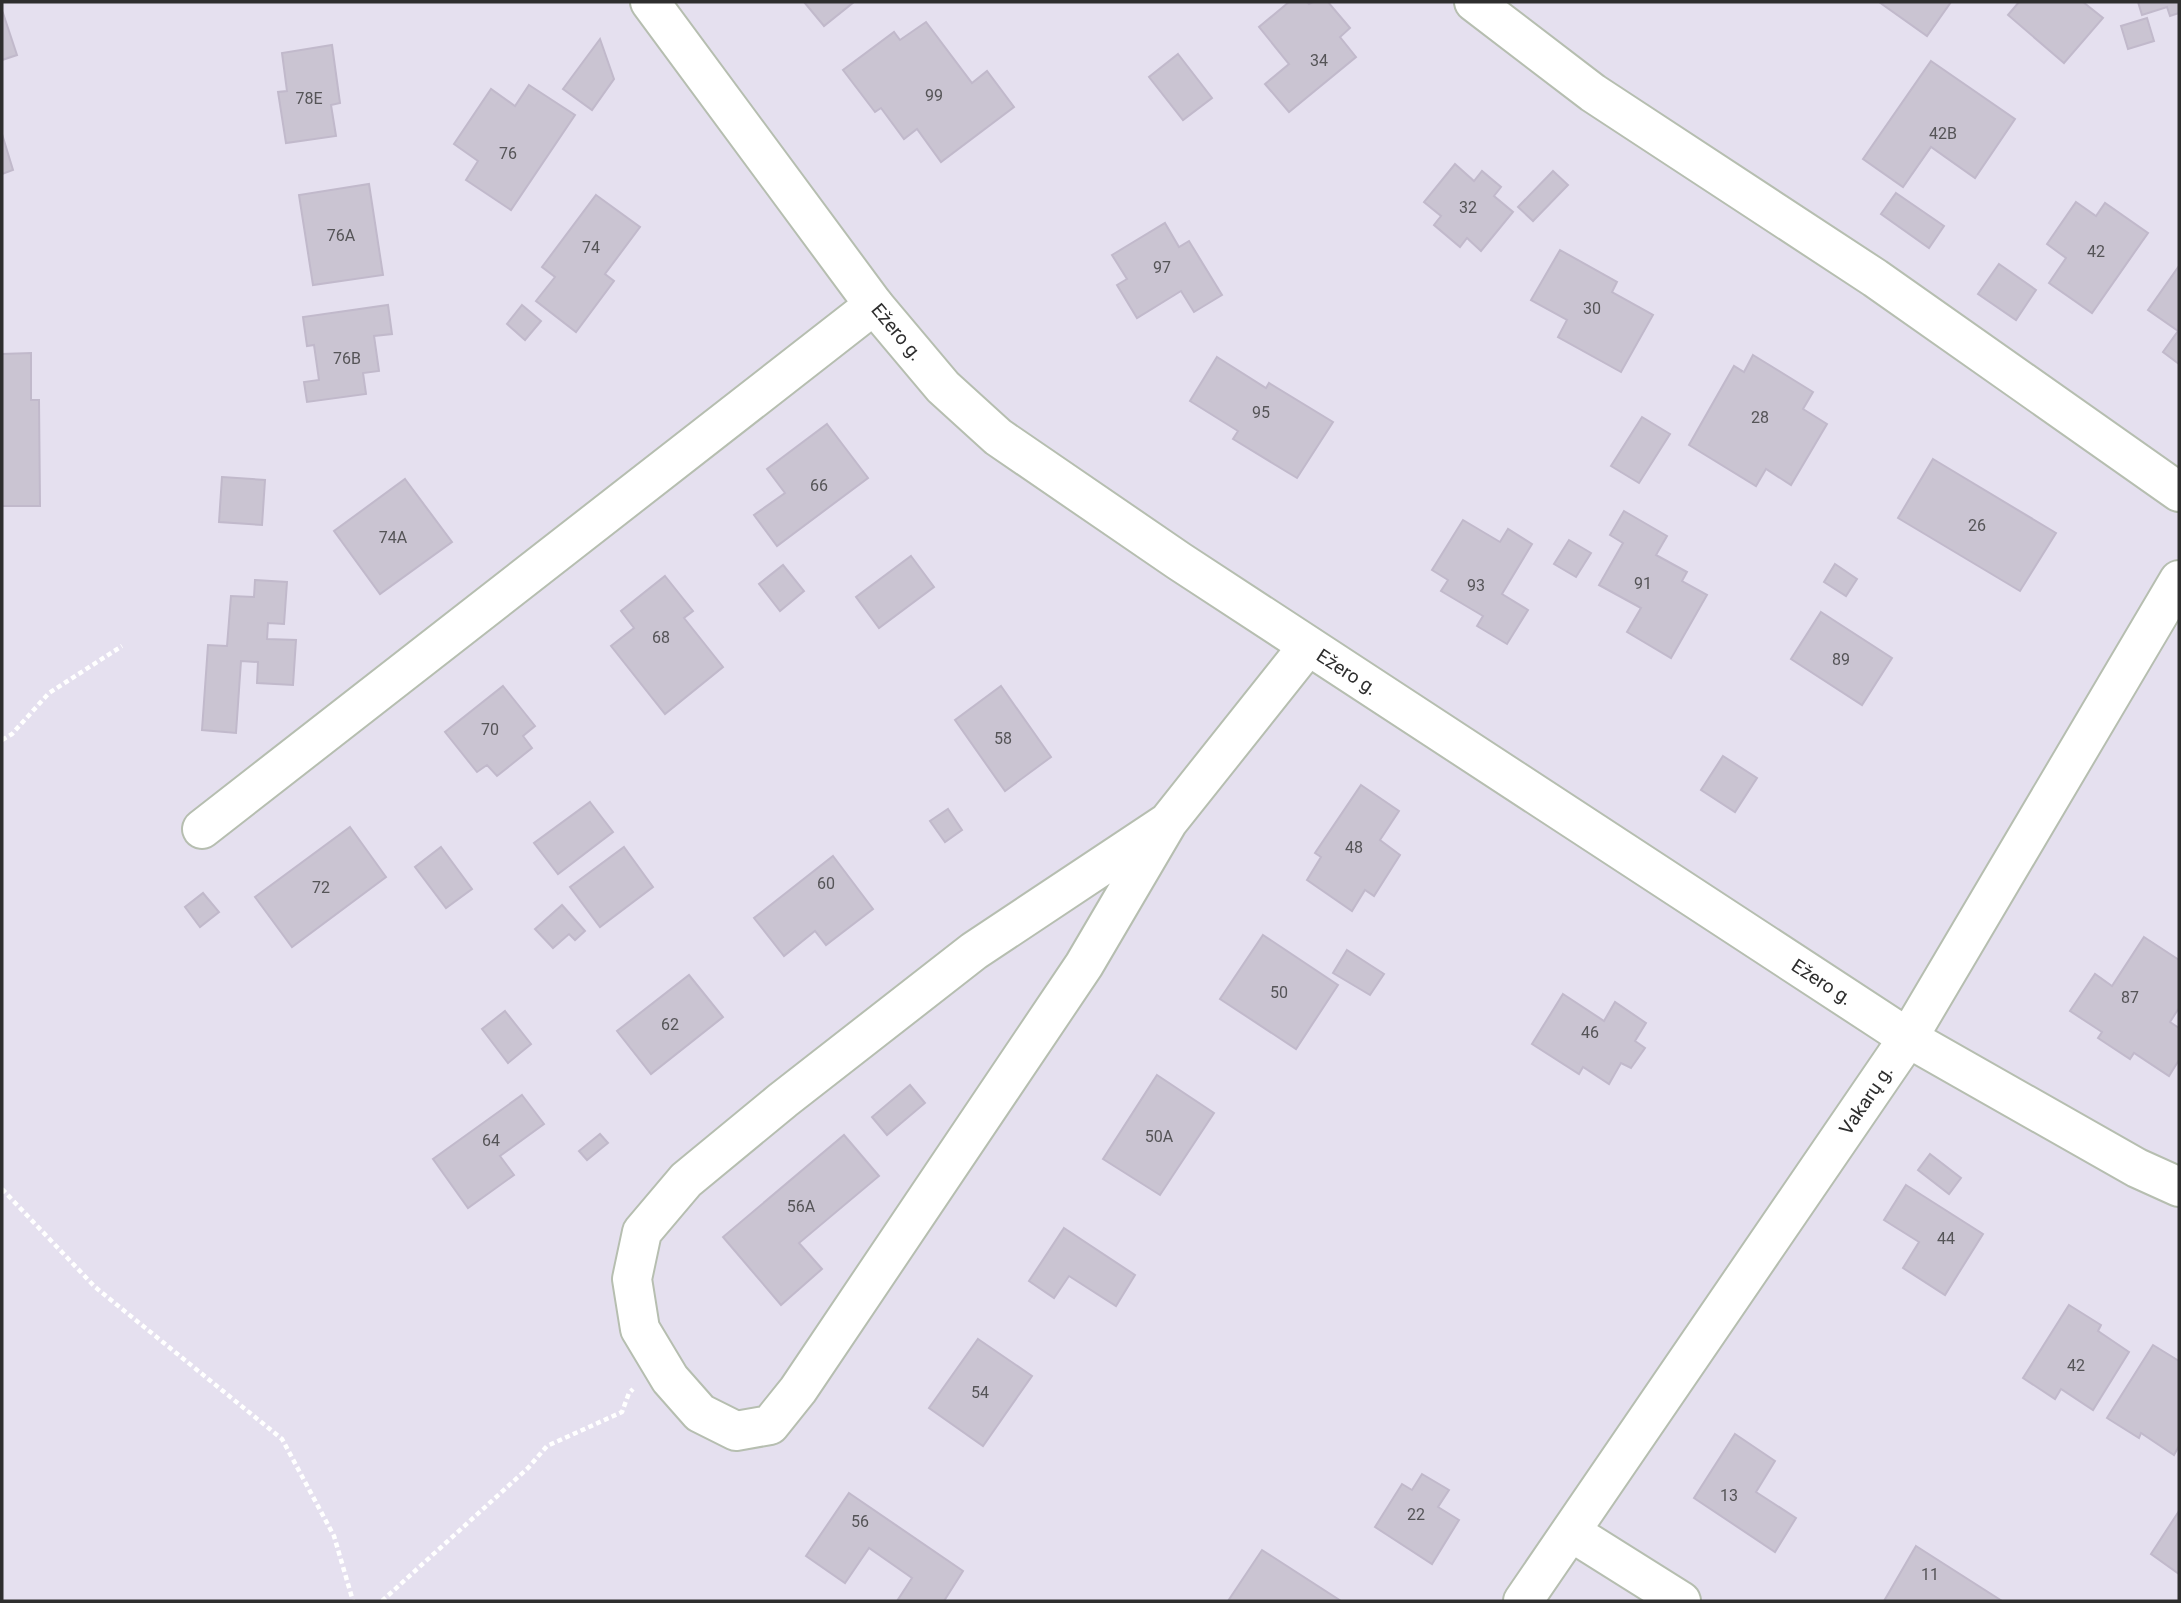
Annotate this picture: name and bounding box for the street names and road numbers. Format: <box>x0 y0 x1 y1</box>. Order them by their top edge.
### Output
street label: Ežero g. <box>866 299 928 365</box>
street label: Ežero g. <box>1312 644 1382 700</box>
street label: Ežero g. <box>1787 954 1857 1010</box>
street label: Vakarų g. <box>1834 1061 1898 1139</box>

